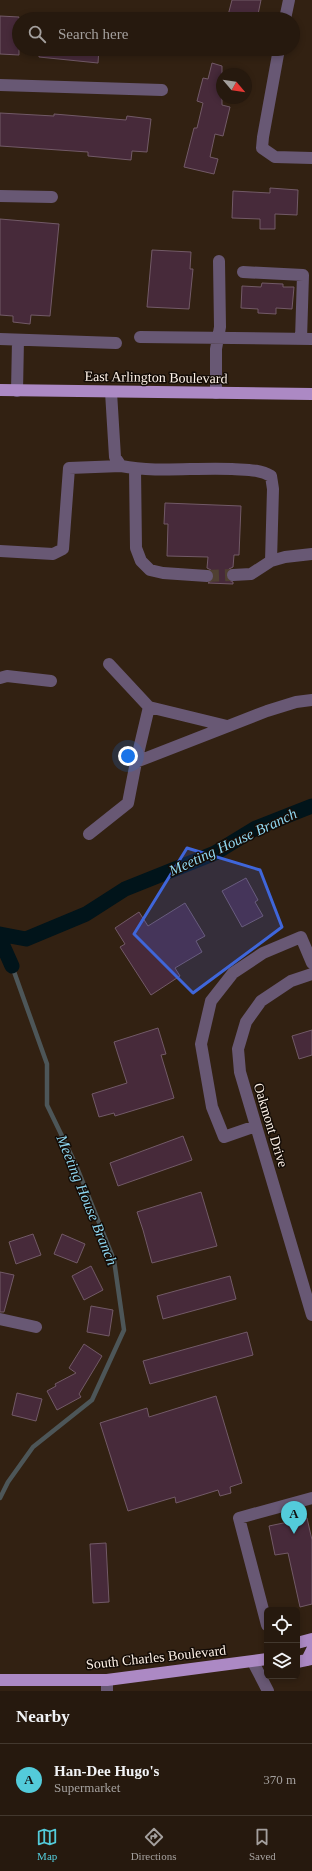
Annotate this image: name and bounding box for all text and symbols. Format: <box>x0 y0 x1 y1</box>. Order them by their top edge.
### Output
search box <box>12 12 300 56</box>
icon: search <box>26 23 48 45</box>
text: Search here <box>58 26 128 42</box>
north arrow <box>216 68 252 104</box>
street label: East Arlington Boulevard <box>84 369 228 386</box>
your location <box>118 746 138 766</box>
water label: Meeting House Branch <box>166 805 299 879</box>
street label: Oakmont Drive <box>251 1081 290 1169</box>
water label: Meeting House Branch <box>53 1132 120 1268</box>
pin: A <box>281 1501 307 1534</box>
map controls <box>264 1607 300 1679</box>
button: locate <box>264 1607 300 1643</box>
street label: South Charles Boulevard <box>85 1643 227 1672</box>
button: layers <box>264 1643 300 1679</box>
text: Nearby <box>16 1707 70 1726</box>
text: Han-Dee Hugo's <box>54 1763 159 1779</box>
text: A <box>24 1772 34 1787</box>
text: 370 m <box>263 1772 296 1787</box>
text: Supermarket <box>54 1780 120 1795</box>
tab: Map <box>36 1826 58 1862</box>
tab: Directions <box>131 1826 176 1862</box>
tab: Saved <box>249 1826 276 1862</box>

